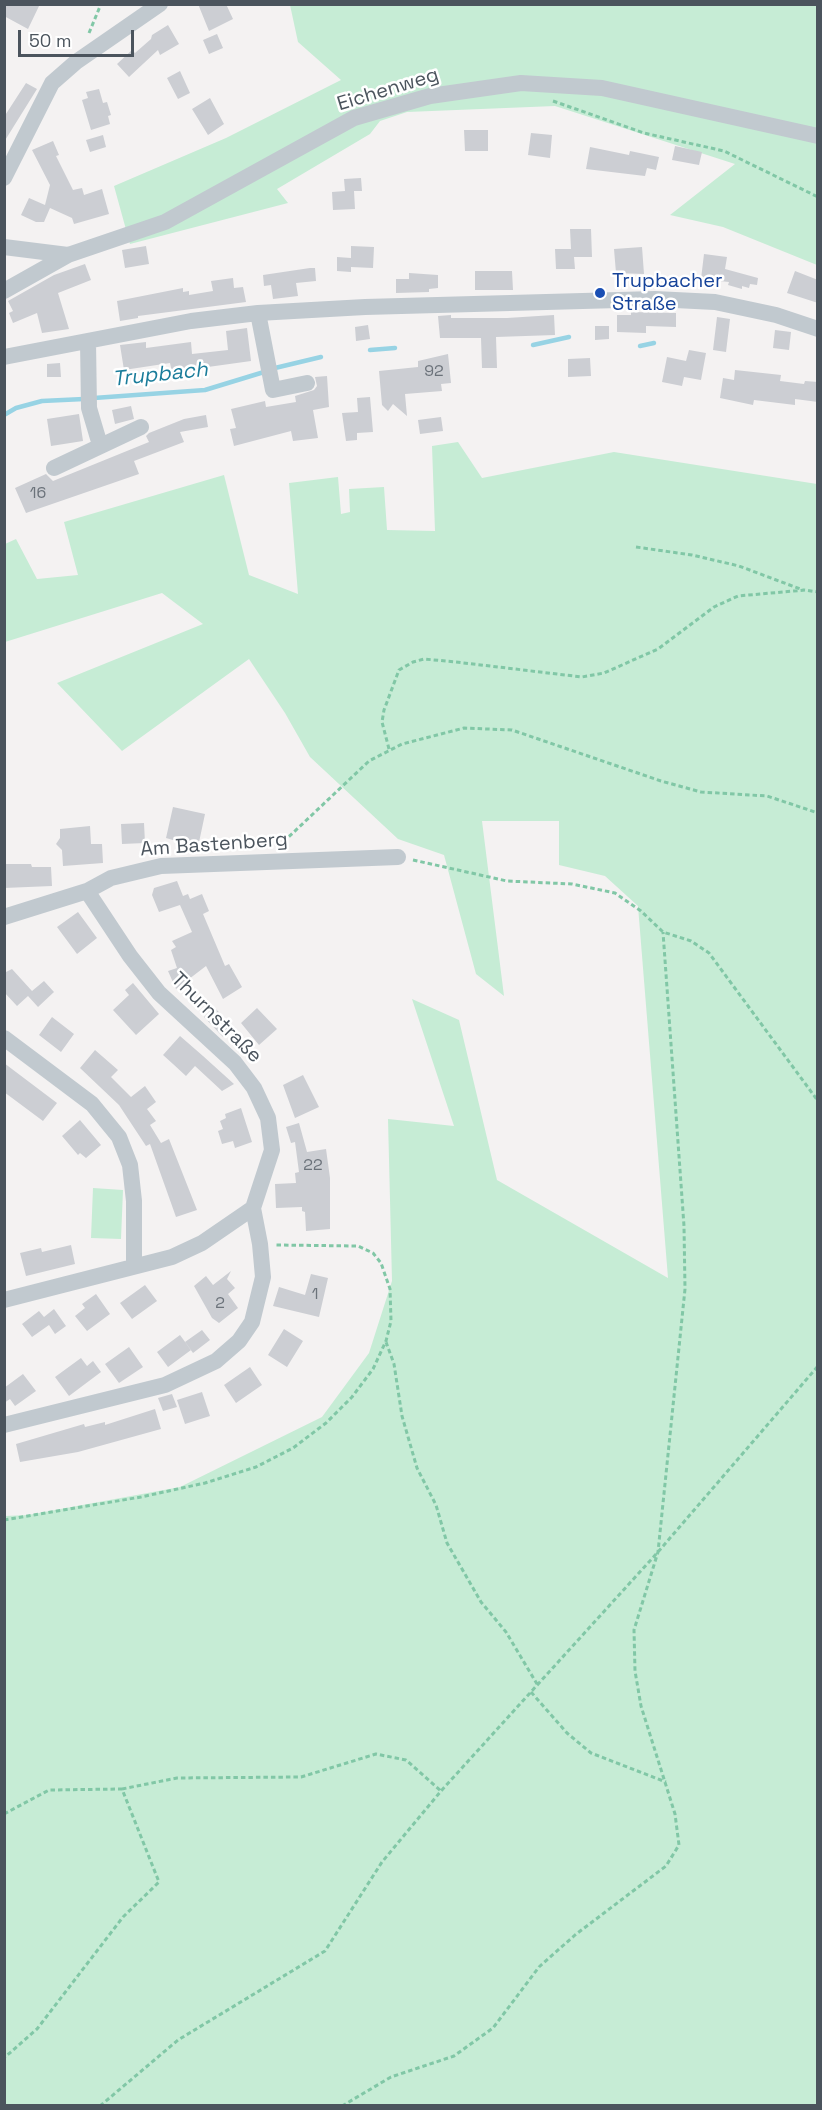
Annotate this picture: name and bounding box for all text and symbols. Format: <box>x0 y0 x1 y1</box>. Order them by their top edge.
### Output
scale bar <box>21 18 136 56</box>
text: 50 m <box>29 29 71 52</box>
street label: Eichenweg <box>334 63 442 117</box>
place label: Trupbacher Straße <box>612 270 723 317</box>
marker: Trupbacher Straße <box>593 286 607 300</box>
water label: Trupbach <box>111 357 209 393</box>
house number: 92 <box>424 362 444 382</box>
house number: 16 <box>30 484 46 504</box>
street label: Am Bastenberg <box>140 828 288 862</box>
street label: Thurnstraße <box>166 968 266 1068</box>
house number: 22 <box>303 1156 323 1176</box>
house number: 1 <box>312 1285 318 1305</box>
house number: 2 <box>215 1294 225 1314</box>

